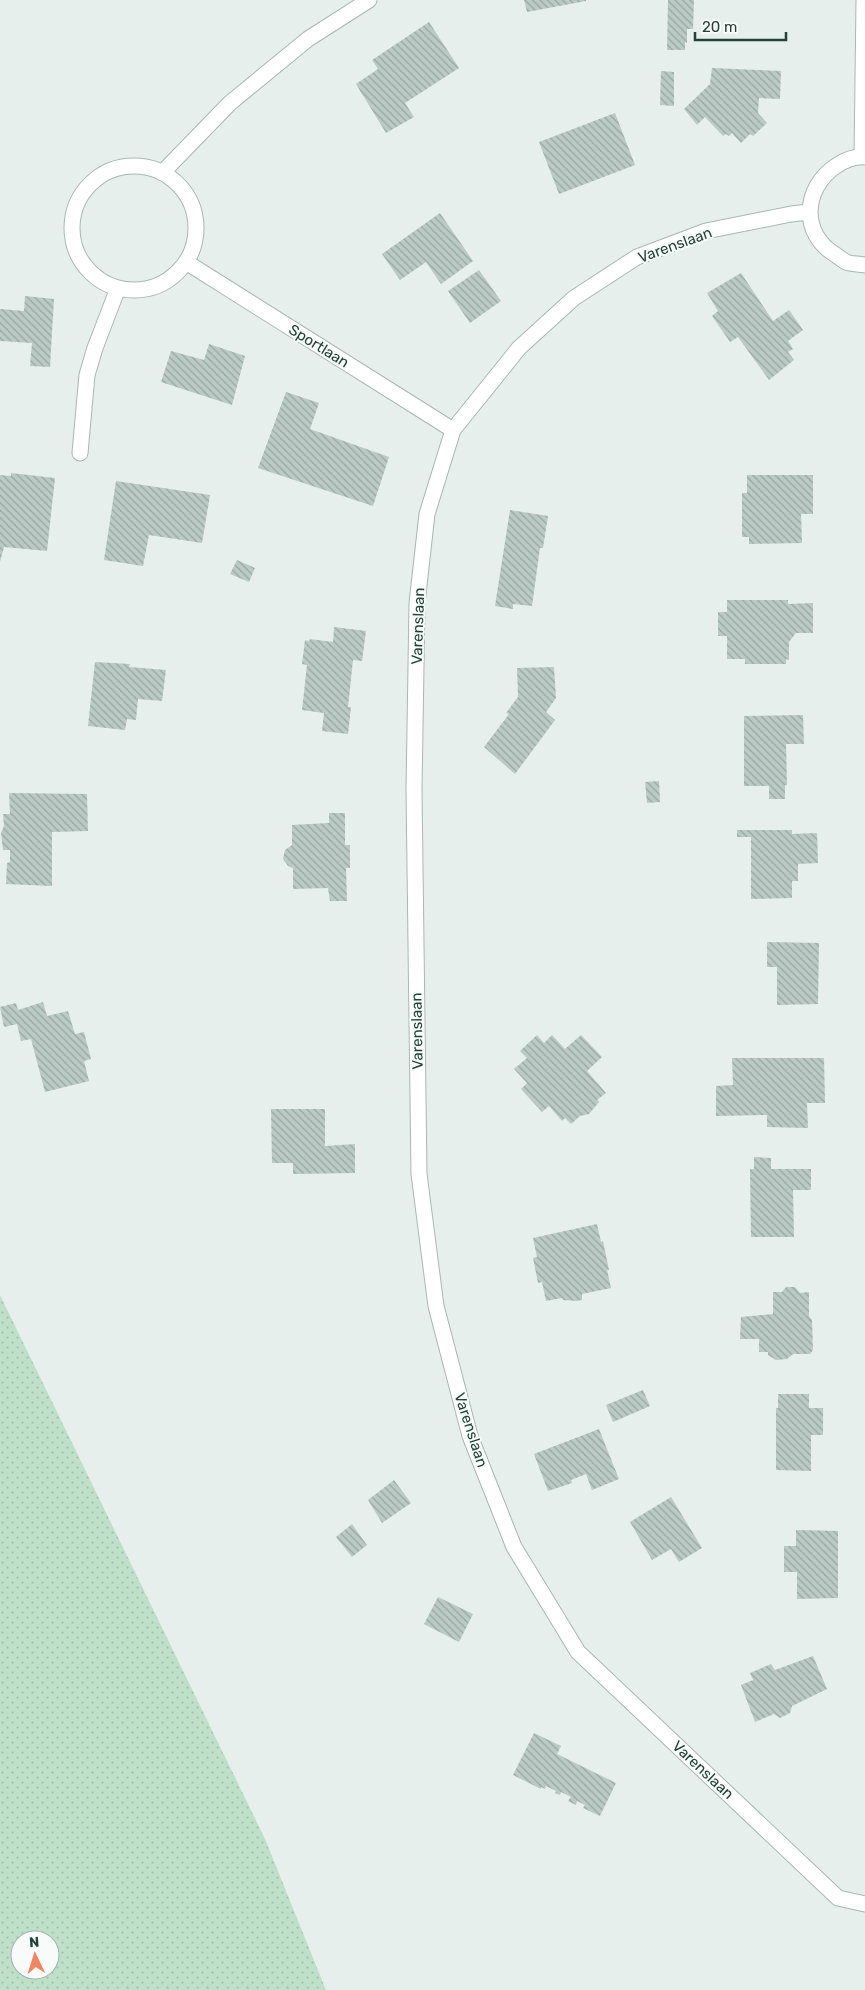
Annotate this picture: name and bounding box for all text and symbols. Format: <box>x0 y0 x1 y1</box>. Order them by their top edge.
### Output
scale bar <box>695 10 786 42</box>
text: 20 m <box>702 18 737 36</box>
street label: Varenslaan <box>636 223 714 267</box>
street label: Sportlaan <box>286 320 352 372</box>
street label: Varenslaan <box>408 587 428 665</box>
street label: Varenslaan <box>407 992 427 1070</box>
street label: Varenslaan <box>451 1390 491 1470</box>
street label: Varenslaan <box>669 1737 737 1803</box>
north arrow <box>10 1930 60 1980</box>
text: N <box>29 1934 40 1951</box>

